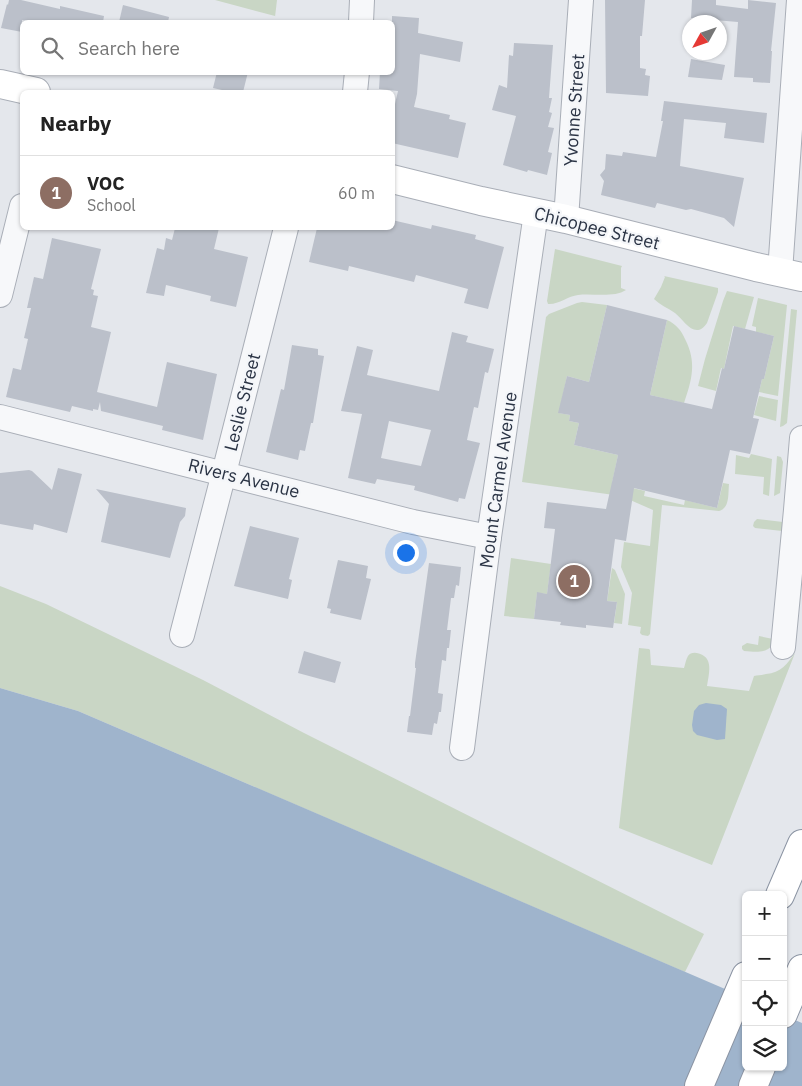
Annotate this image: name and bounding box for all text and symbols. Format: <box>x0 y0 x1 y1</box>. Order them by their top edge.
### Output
north arrow <box>682 15 727 60</box>
search box <box>20 20 395 75</box>
icon: search <box>38 34 66 62</box>
text: Search here <box>78 36 180 60</box>
street label: Yvonne Street <box>559 53 589 167</box>
text: Nearby <box>40 109 111 137</box>
text: VOC <box>87 171 125 195</box>
text: 1 <box>51 183 61 203</box>
text: 60 m <box>338 183 375 203</box>
text: School <box>87 195 136 215</box>
street label: Chicopee Street <box>532 201 662 255</box>
street label: Leslie Street <box>219 351 265 453</box>
street label: Mount Carmel Avenue <box>474 390 522 570</box>
street label: Rivers Avenue <box>186 453 302 503</box>
your location <box>393 540 419 566</box>
pin: 1 <box>558 562 590 600</box>
map controls <box>742 891 787 1071</box>
button: + <box>742 891 787 936</box>
button: − <box>742 936 787 981</box>
button: locate <box>742 981 787 1026</box>
button: layers <box>742 1026 787 1071</box>

